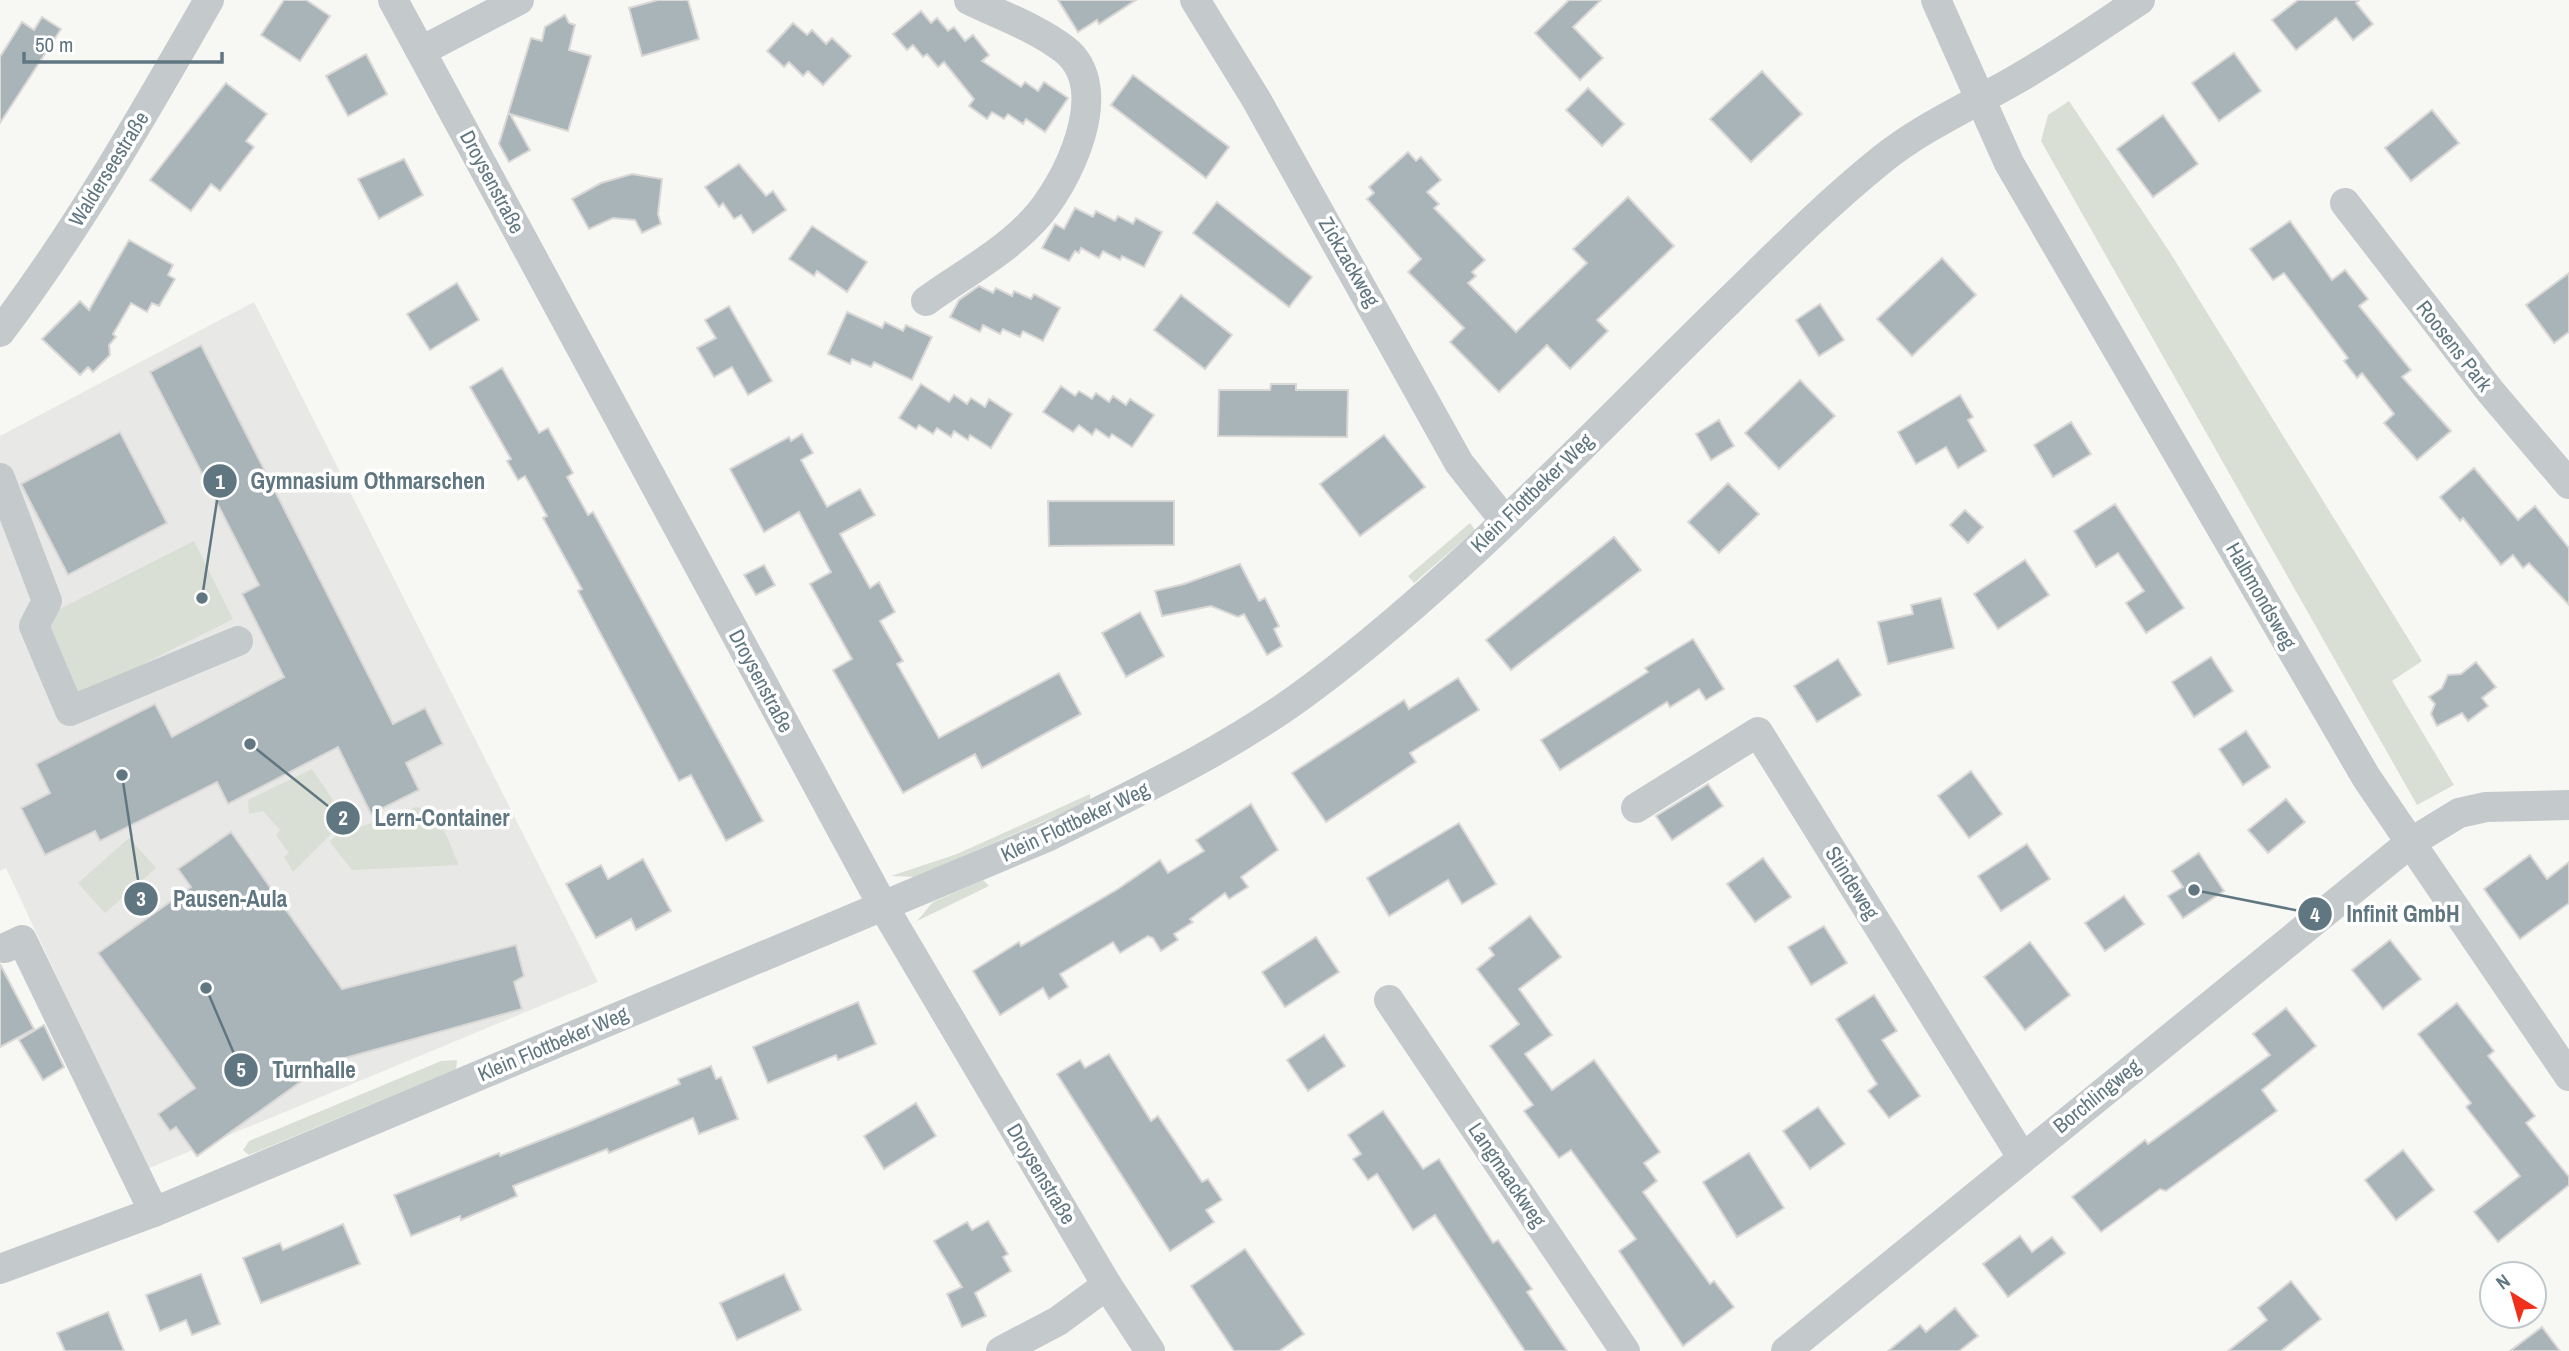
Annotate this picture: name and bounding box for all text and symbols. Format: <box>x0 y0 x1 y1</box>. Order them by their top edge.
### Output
scale bar <box>24 21 222 65</box>
text: 50 m <box>35 30 73 59</box>
street label: Walderseestraße <box>62 106 155 232</box>
street label: Droysenstraße <box>453 125 532 238</box>
street label: Zickzackweg <box>1312 211 1387 312</box>
street label: Roosens Park <box>2410 294 2499 398</box>
street label: Klein Flottbeker Weg <box>1464 426 1600 559</box>
callout: Gymnasium Othmarschen <box>202 459 500 503</box>
text: Gymnasium Othmarschen <box>251 465 485 496</box>
text: 1 <box>215 467 225 496</box>
street label: Halbmondsweg <box>2219 537 2304 655</box>
street label: Droysenstraße <box>722 624 801 737</box>
street label: Klein Flottbeker Weg <box>996 774 1154 869</box>
callout: Lern-Container <box>325 796 524 840</box>
text: Lern-Container <box>374 802 510 833</box>
text: 2 <box>338 803 348 832</box>
street label: Stindeweg <box>1819 841 1887 925</box>
callout: Pausen-Aula <box>124 877 301 921</box>
text: Pausen-Aula <box>173 883 288 914</box>
text: 3 <box>136 884 146 913</box>
callout: Infinit GmbH <box>2297 892 2473 936</box>
text: Infinit GmbH <box>2346 898 2460 929</box>
text: 4 <box>2310 900 2320 929</box>
street label: Klein Flottbeker Weg <box>473 999 633 1088</box>
callout: Turnhalle <box>224 1048 370 1092</box>
street label: Borchlingweg <box>2047 1051 2147 1140</box>
text: Turnhalle <box>272 1054 356 1085</box>
text: 5 <box>236 1055 246 1084</box>
street label: Langmaackweg <box>1462 1117 1553 1233</box>
street label: Droysenstraße <box>1000 1118 1083 1230</box>
north arrow <box>2478 1260 2548 1330</box>
text: N <box>2490 1268 2515 1295</box>

